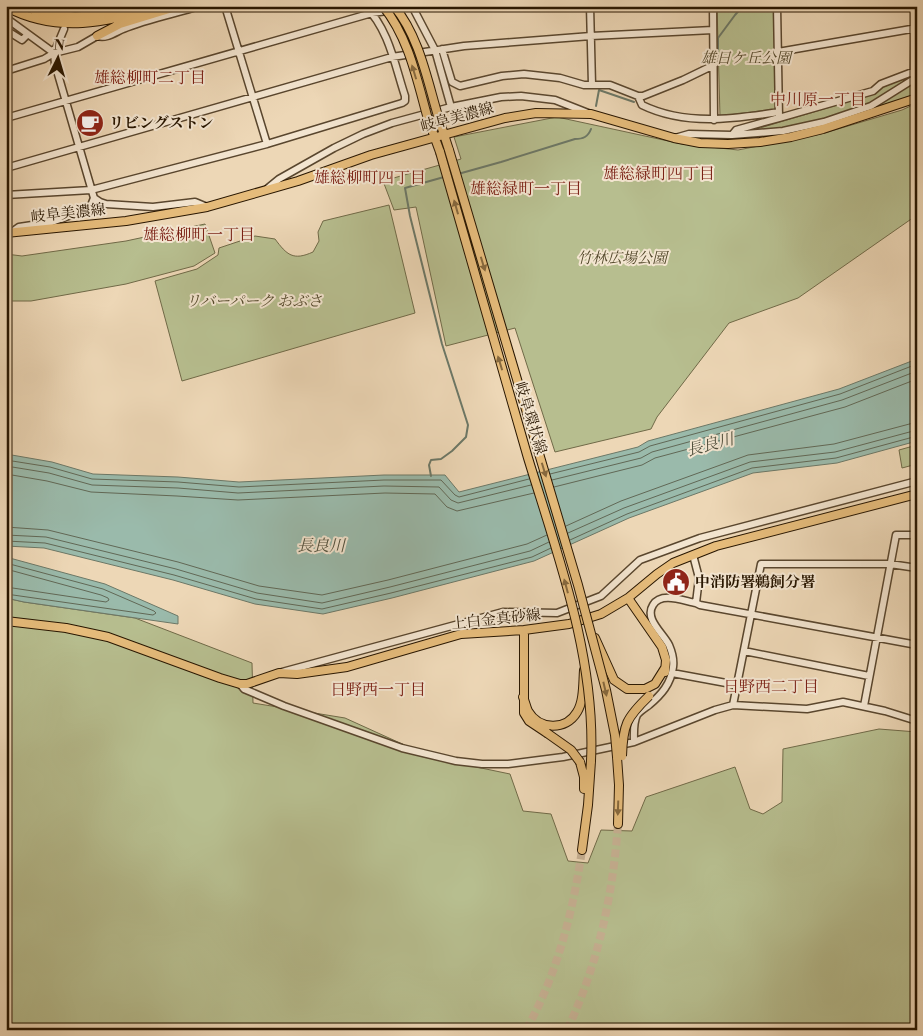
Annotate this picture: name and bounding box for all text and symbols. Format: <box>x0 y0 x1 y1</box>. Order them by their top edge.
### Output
north arrow <box>32 32 82 82</box>
text: N <box>53 37 65 55</box>
park label: 雄日ケ丘公園 <box>701 49 794 68</box>
one-way arrow <box>410 64 418 79</box>
district label: 雄総柳町二丁目 <box>94 68 206 88</box>
district label: 中川原一丁目 <box>770 90 866 110</box>
street label: 岐阜美濃線 <box>418 99 496 136</box>
cafe icon: リビングストン <box>75 108 105 138</box>
place label: リビングストン <box>109 114 214 133</box>
district label: 雄総緑町四丁目 <box>603 164 715 184</box>
district label: 雄総柳町四丁目 <box>314 168 426 188</box>
district label: 雄総緑町一丁目 <box>470 179 582 199</box>
one-way arrow <box>451 199 459 214</box>
street label: 岐阜美濃線 <box>30 200 106 227</box>
district label: 雄総柳町一丁目 <box>143 225 255 245</box>
park label: 竹林広場公園 <box>577 249 670 268</box>
one-way arrow <box>479 257 487 272</box>
park label: リバーパーク おぶさ <box>186 292 322 311</box>
one-way arrow <box>496 355 504 370</box>
street label: 岐阜環状線 <box>510 379 551 457</box>
water label: 長良川 <box>684 429 738 461</box>
one-way arrow <box>540 463 548 478</box>
water label: 長良川 <box>297 536 347 556</box>
public building icon: 中消防署鵜飼分署 <box>661 567 691 597</box>
place label: 中消防署鵜飼分署 <box>695 573 815 592</box>
one-way arrow <box>562 578 570 593</box>
street label: 上白金真砂線 <box>450 605 542 634</box>
district label: 日野西二丁目 <box>723 677 819 697</box>
district label: 日野西一丁目 <box>330 680 426 700</box>
one-way arrow <box>601 681 609 696</box>
one-way arrow <box>614 800 622 816</box>

